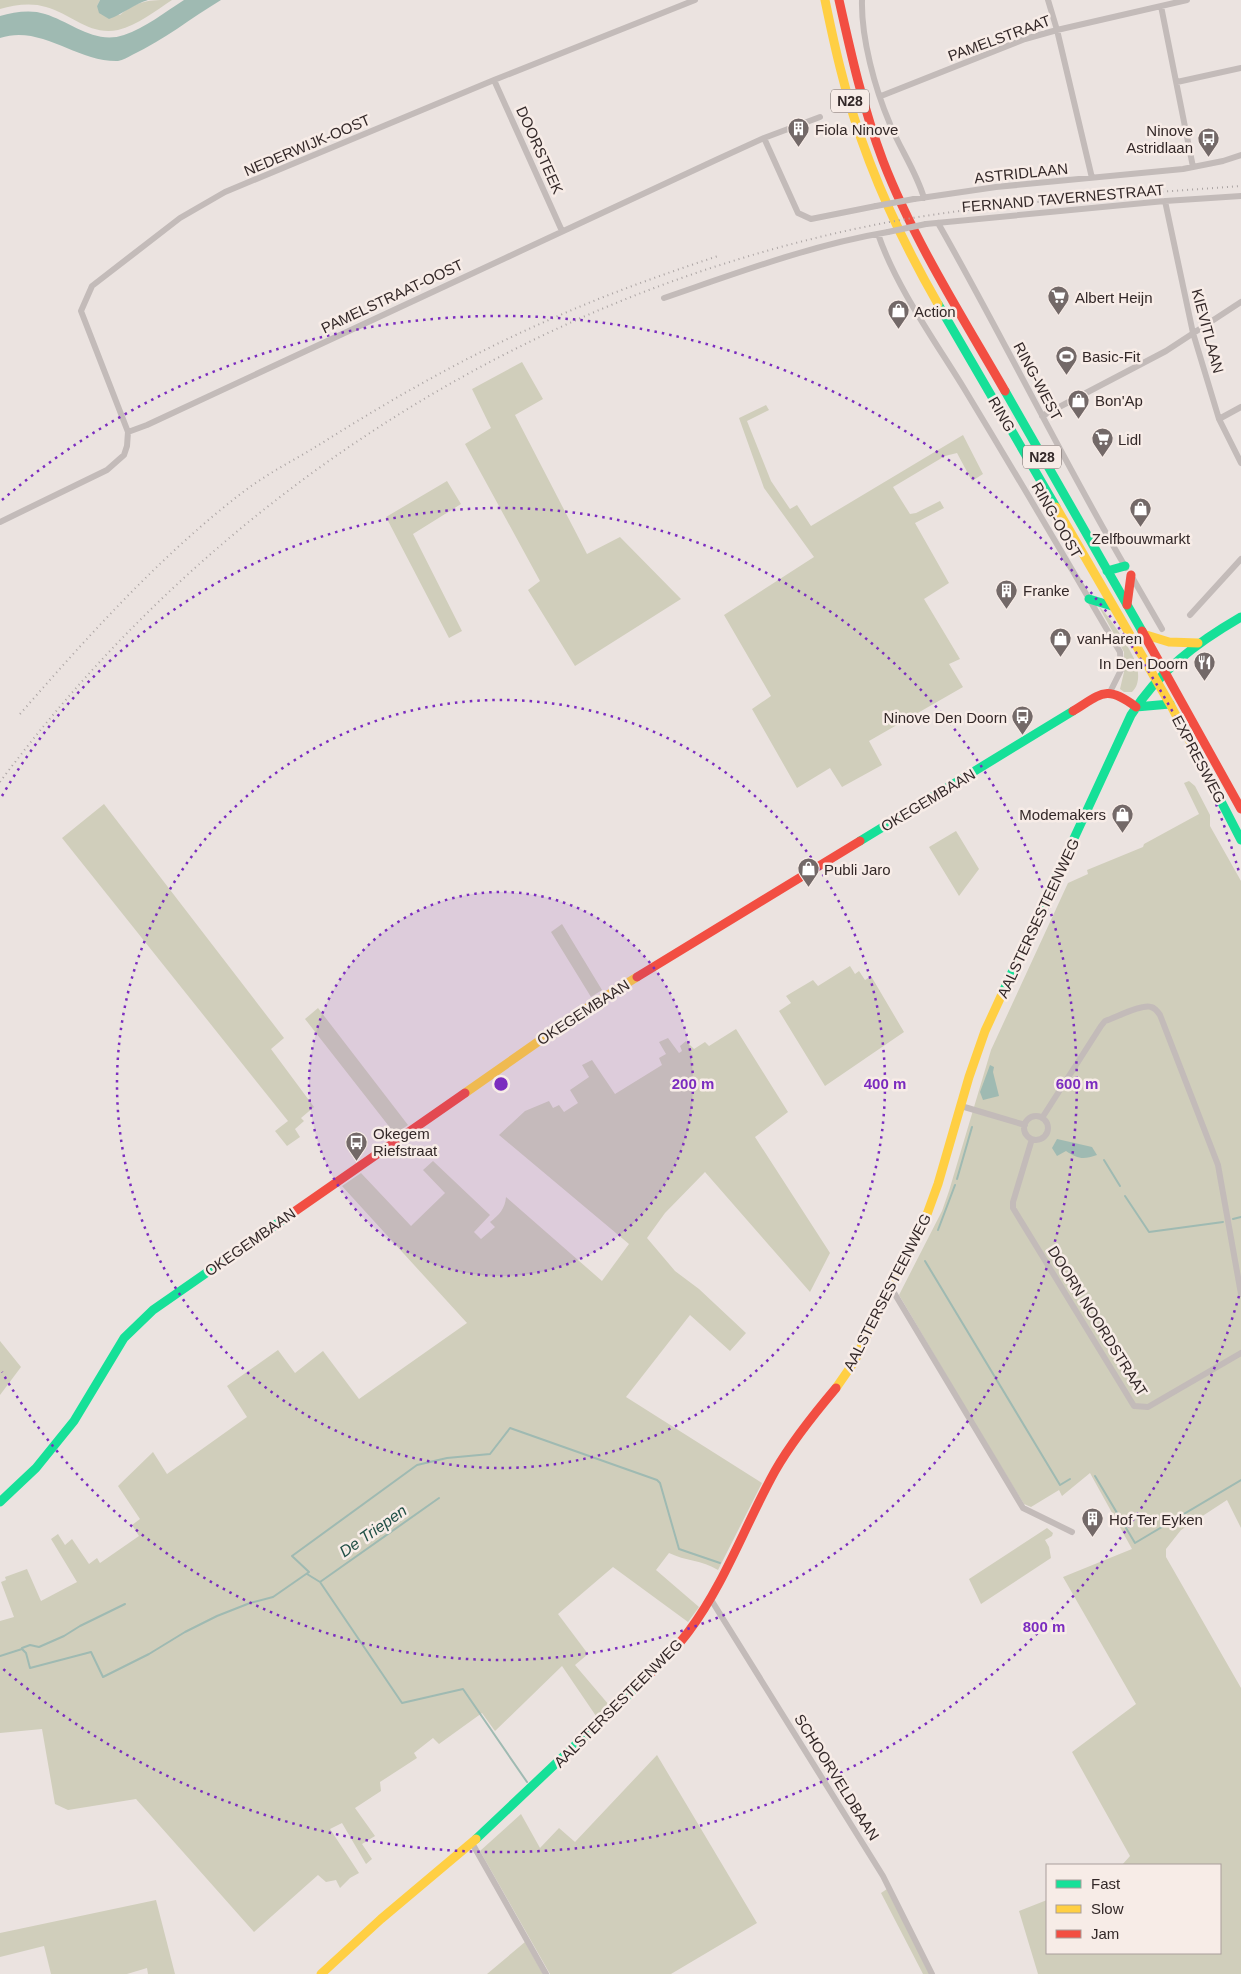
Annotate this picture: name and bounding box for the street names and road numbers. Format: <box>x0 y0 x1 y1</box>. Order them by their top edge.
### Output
street label: PAMELSTRAAT <box>945 12 1053 64</box>
road number: N28 <box>831 90 869 112</box>
street label: DOORSTEEK <box>513 104 567 196</box>
street label: NEDERWIJK-OOST <box>241 111 373 179</box>
street label: ASTRIDLAAN <box>973 160 1069 186</box>
street label: FERNAND TAVERNESTRAAT <box>961 181 1165 215</box>
street label: PAMELSTRAAT-OOST <box>318 256 466 336</box>
street label: KIEVITLAAN <box>1189 287 1227 375</box>
street label: RING-WEST <box>1010 339 1066 423</box>
street label: RING <box>985 394 1019 434</box>
road number: N28 <box>1023 446 1061 468</box>
street label: RING-OOST <box>1028 479 1086 561</box>
street label: EXPRESWEG <box>1169 712 1229 806</box>
street label: OKEGEMBAAN <box>878 765 978 835</box>
street label: AALSTERSESTEENWEG <box>993 835 1083 1001</box>
street label: OKEGEMBAAN <box>534 976 632 1048</box>
street label: OKEGEMBAAN <box>201 1204 299 1280</box>
street label: AALSTERSESTEENWEG <box>840 1211 934 1373</box>
street label: DOORN NOORDSTRAAT <box>1045 1243 1151 1399</box>
street label: AALSTERSESTEENWEG <box>550 1635 686 1771</box>
street label: SCHOORVELDBAAN <box>791 1711 883 1843</box>

